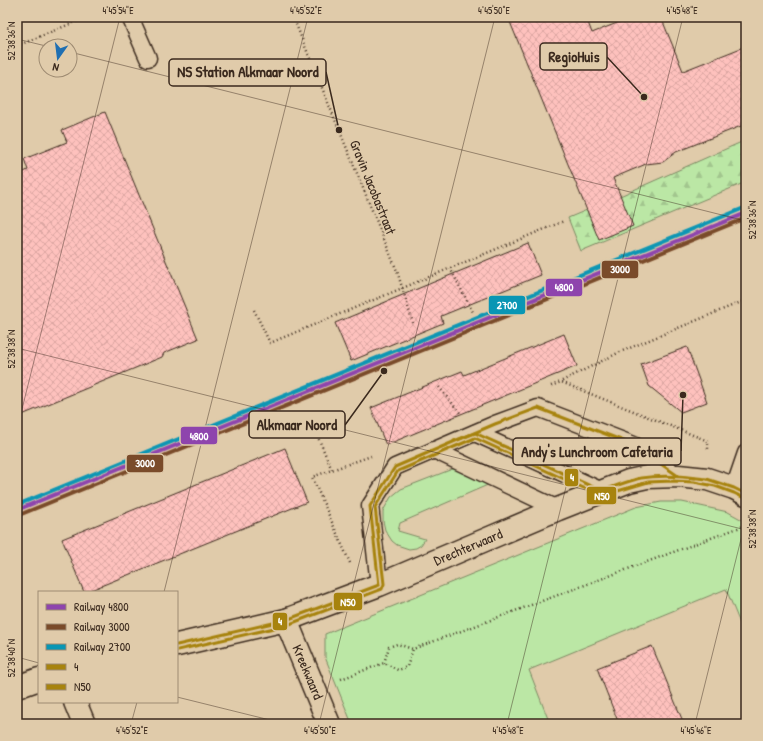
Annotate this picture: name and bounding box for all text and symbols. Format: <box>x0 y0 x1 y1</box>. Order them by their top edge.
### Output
text: 4°45'54"E <box>102 4 134 17</box>
text: 4°45'52"E <box>290 4 323 17</box>
text: 4°45'50"E <box>478 4 511 17</box>
text: 4°45'48"E <box>666 4 698 17</box>
text: 52°38'36"N <box>5 22 18 60</box>
north arrow <box>38 38 78 78</box>
callout: RegioHuis <box>540 43 607 70</box>
text: RegioHuis <box>548 46 600 68</box>
callout: NS Station Alkmaar Noord <box>169 59 326 86</box>
text: N <box>51 60 60 75</box>
text: NS Station Alkmaar Noord <box>177 61 319 82</box>
street label: Gravin Jacobastraat <box>346 137 401 237</box>
text: 52°38'36"N <box>746 201 759 239</box>
line badge: 3000 <box>601 260 639 279</box>
text: 3000 <box>610 262 630 276</box>
line badge: 4800 <box>545 278 583 297</box>
text: 4800 <box>555 280 573 294</box>
line badge: 2700 <box>488 295 526 315</box>
text: 2700 <box>497 298 517 312</box>
text: 52°38'38"N <box>5 330 18 368</box>
callout: Alkmaar Noord <box>249 411 345 438</box>
text: Alkmaar Noord <box>257 414 337 435</box>
line badge: 4800 <box>180 426 218 445</box>
text: 4800 <box>190 429 208 443</box>
callout: Andy's Lunchroom Cafetaria <box>513 438 681 465</box>
text: Andy's Lunchroom Cafetaria <box>521 441 673 463</box>
line badge: 3000 <box>126 454 164 473</box>
text: 3000 <box>135 456 155 470</box>
line badge: 4 <box>564 468 579 487</box>
text: 4 <box>570 470 574 484</box>
line badge: N50 <box>586 486 617 505</box>
text: N50 <box>594 489 610 503</box>
text: 52°38'38"N <box>746 510 759 548</box>
street label: Drechterwaard <box>430 523 506 570</box>
legend <box>38 591 178 703</box>
line badge: N50 <box>333 592 363 611</box>
text: N50 <box>340 595 356 609</box>
text: Railway 4800 <box>74 598 129 615</box>
line badge: 4 <box>272 612 288 631</box>
text: 4 <box>278 614 282 628</box>
text: Railway 3000 <box>74 618 130 635</box>
text: Railway 2700 <box>74 638 130 655</box>
text: 52°38'40"N <box>5 639 18 677</box>
street label: Kreekwaard <box>288 641 329 703</box>
text: 4 <box>74 658 79 675</box>
text: N50 <box>74 678 91 695</box>
text: 4°45'52"E <box>116 724 149 737</box>
text: 4°45'50"E <box>304 724 337 737</box>
text: 4°45'48"E <box>492 724 524 737</box>
text: 4°45'46"E <box>681 724 712 737</box>

